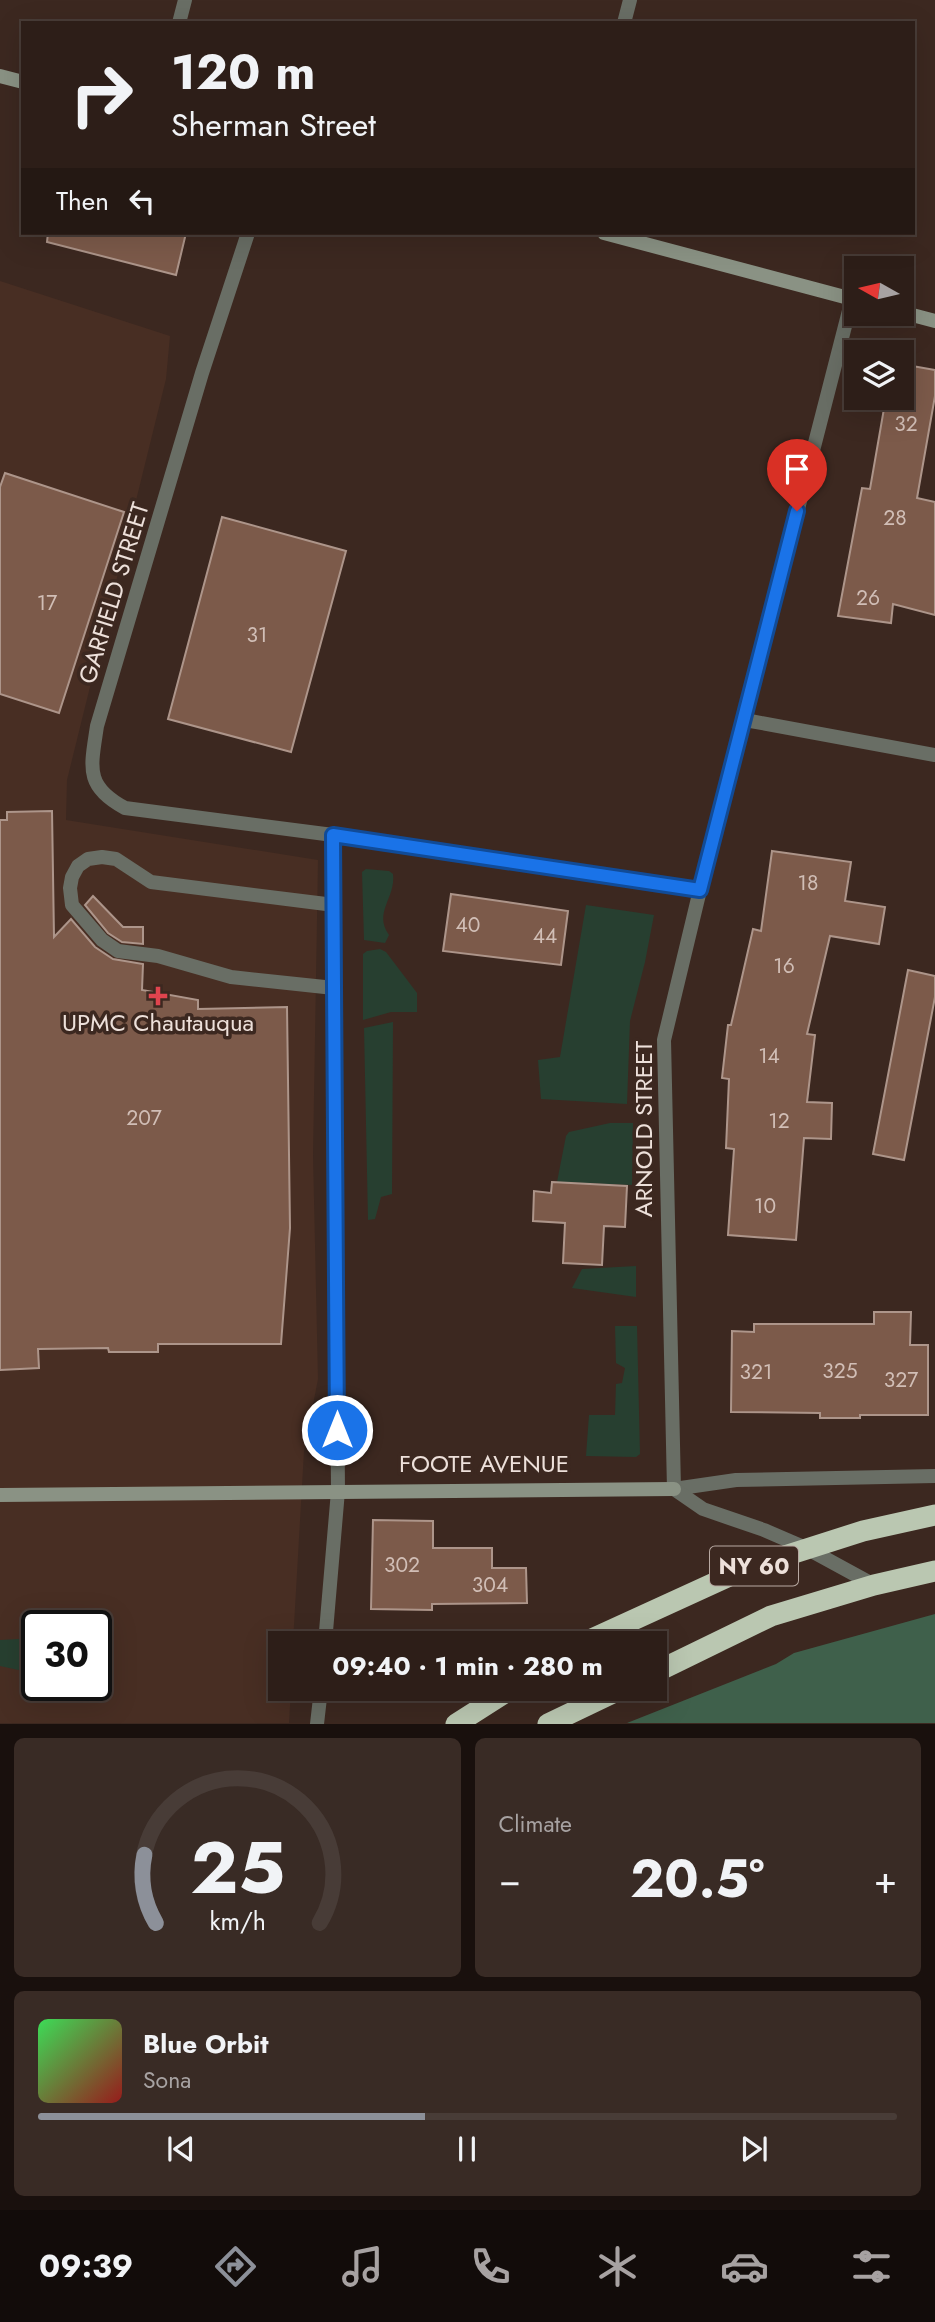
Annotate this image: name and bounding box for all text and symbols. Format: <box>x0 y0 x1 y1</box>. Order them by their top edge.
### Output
text: 120 m <box>171 37 315 107</box>
icon: right <box>56 49 147 140</box>
text: Sherman Street <box>171 102 376 148</box>
text: Then <box>56 182 109 220</box>
icon: left <box>123 182 161 220</box>
north arrow <box>844 256 914 326</box>
map controls <box>844 256 914 410</box>
button: layers <box>844 340 914 410</box>
house number: 32 <box>894 409 918 439</box>
pin <box>767 439 827 511</box>
icon: arrive <box>778 450 816 488</box>
street label: GARFIELD STREET <box>69 498 158 688</box>
house number: 28 <box>883 503 907 533</box>
house number: 26 <box>856 583 880 613</box>
house number: 17 <box>37 588 57 618</box>
house number: 31 <box>247 620 267 650</box>
house number: 18 <box>798 868 818 898</box>
house number: 40 <box>456 910 480 940</box>
house number: 44 <box>533 921 557 951</box>
house number: 16 <box>773 951 795 981</box>
marker: UPMC Chautauqua <box>148 986 168 1006</box>
place label: UPMC Chautauqua <box>62 1005 254 1040</box>
street label: ARNOLD STREET <box>626 1041 661 1217</box>
house number: 14 <box>758 1041 780 1071</box>
house number: 207 <box>126 1103 162 1133</box>
house number: 12 <box>768 1106 790 1136</box>
house number: 10 <box>754 1191 776 1221</box>
house number: 325 <box>822 1356 858 1386</box>
house number: 321 <box>740 1357 772 1387</box>
house number: 327 <box>884 1365 918 1395</box>
position arrow <box>300 1393 374 1467</box>
street label: FOOTE AVENUE <box>399 1446 569 1481</box>
road number: NY 60 <box>710 1546 798 1586</box>
house number: 302 <box>384 1550 420 1580</box>
house number: 304 <box>472 1570 508 1600</box>
speed limit sign: 30 <box>21 1610 112 1701</box>
text: 09:40 · 1 min · 280 m <box>332 1647 603 1685</box>
text: Climate <box>499 1807 572 1841</box>
text: 25 <box>190 1816 285 1921</box>
text: 20.5° <box>630 1841 764 1917</box>
text: − <box>499 1852 521 1907</box>
text: + <box>874 1852 897 1907</box>
text: km/h <box>209 1903 266 1939</box>
text: Blue Orbit <box>143 2025 268 2063</box>
text: Sona <box>143 2063 191 2097</box>
icon: previous <box>162 2130 200 2168</box>
icon: pause <box>448 2130 486 2168</box>
icon: next <box>735 2130 773 2168</box>
icon: directions <box>211 2242 260 2291</box>
icon: music <box>338 2242 387 2291</box>
icon: phone <box>466 2242 515 2291</box>
icon: climate <box>593 2242 642 2291</box>
icon: car <box>720 2242 769 2291</box>
icon: filters <box>847 2242 896 2291</box>
text: 09:39 <box>39 2243 133 2289</box>

